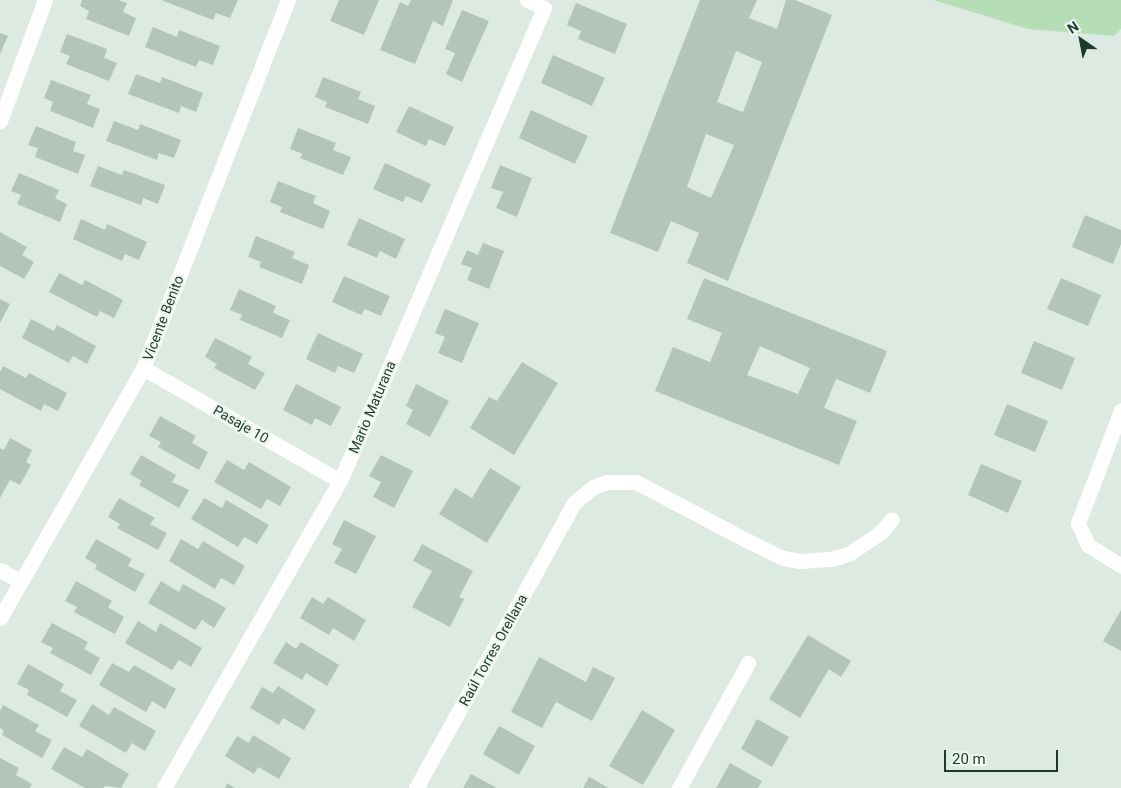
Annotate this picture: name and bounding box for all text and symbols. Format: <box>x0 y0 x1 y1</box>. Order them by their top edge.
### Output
north arrow <box>1056 15 1106 65</box>
text: N <box>1064 18 1081 37</box>
street label: Vicente Benito <box>139 273 187 363</box>
street label: Mario Maturana <box>345 358 399 456</box>
street label: Pasaje 10 <box>210 401 272 447</box>
street label: Raúl Torres Orellana <box>455 591 531 709</box>
scale bar <box>946 740 1060 772</box>
text: 20 m <box>952 750 986 768</box>

